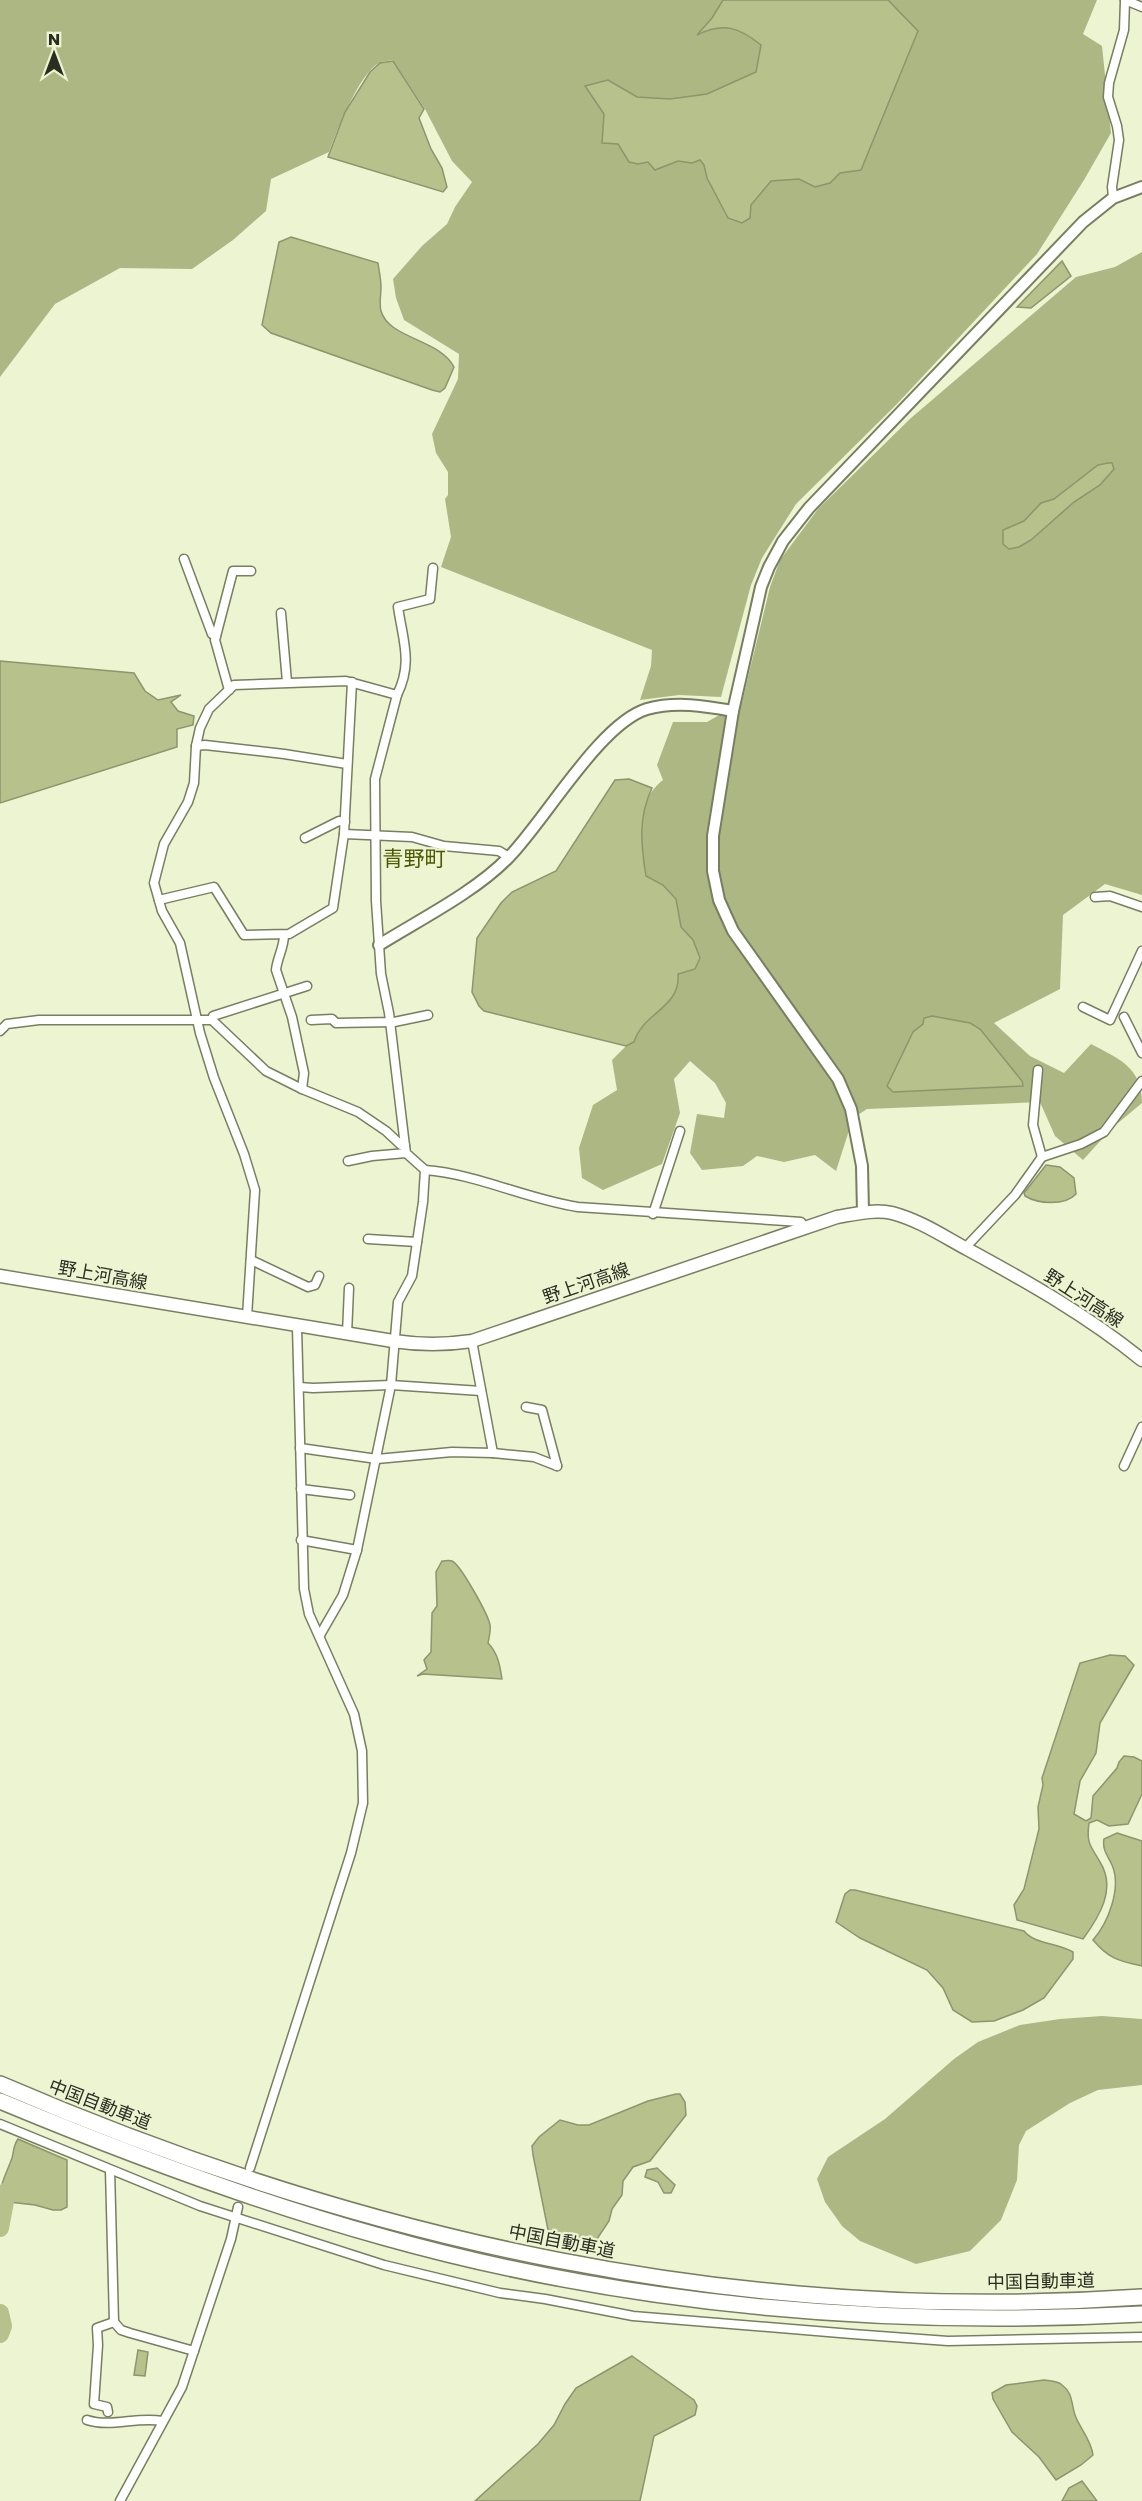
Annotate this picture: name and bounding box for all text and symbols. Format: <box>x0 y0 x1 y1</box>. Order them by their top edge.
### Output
north arrow <box>24 24 84 84</box>
text: N <box>48 28 60 51</box>
district label: 青野町 <box>383 844 446 873</box>
street label: 野上河高線 <box>57 1255 149 1295</box>
street label: 野上河高線 <box>539 1257 633 1309</box>
street label: 野上河高線 <box>1039 1263 1129 1333</box>
street label: 中国自動車道 <box>45 2073 155 2135</box>
street label: 中国自動車道 <box>507 2218 617 2264</box>
street label: 中国自動車道 <box>987 2268 1095 2294</box>

